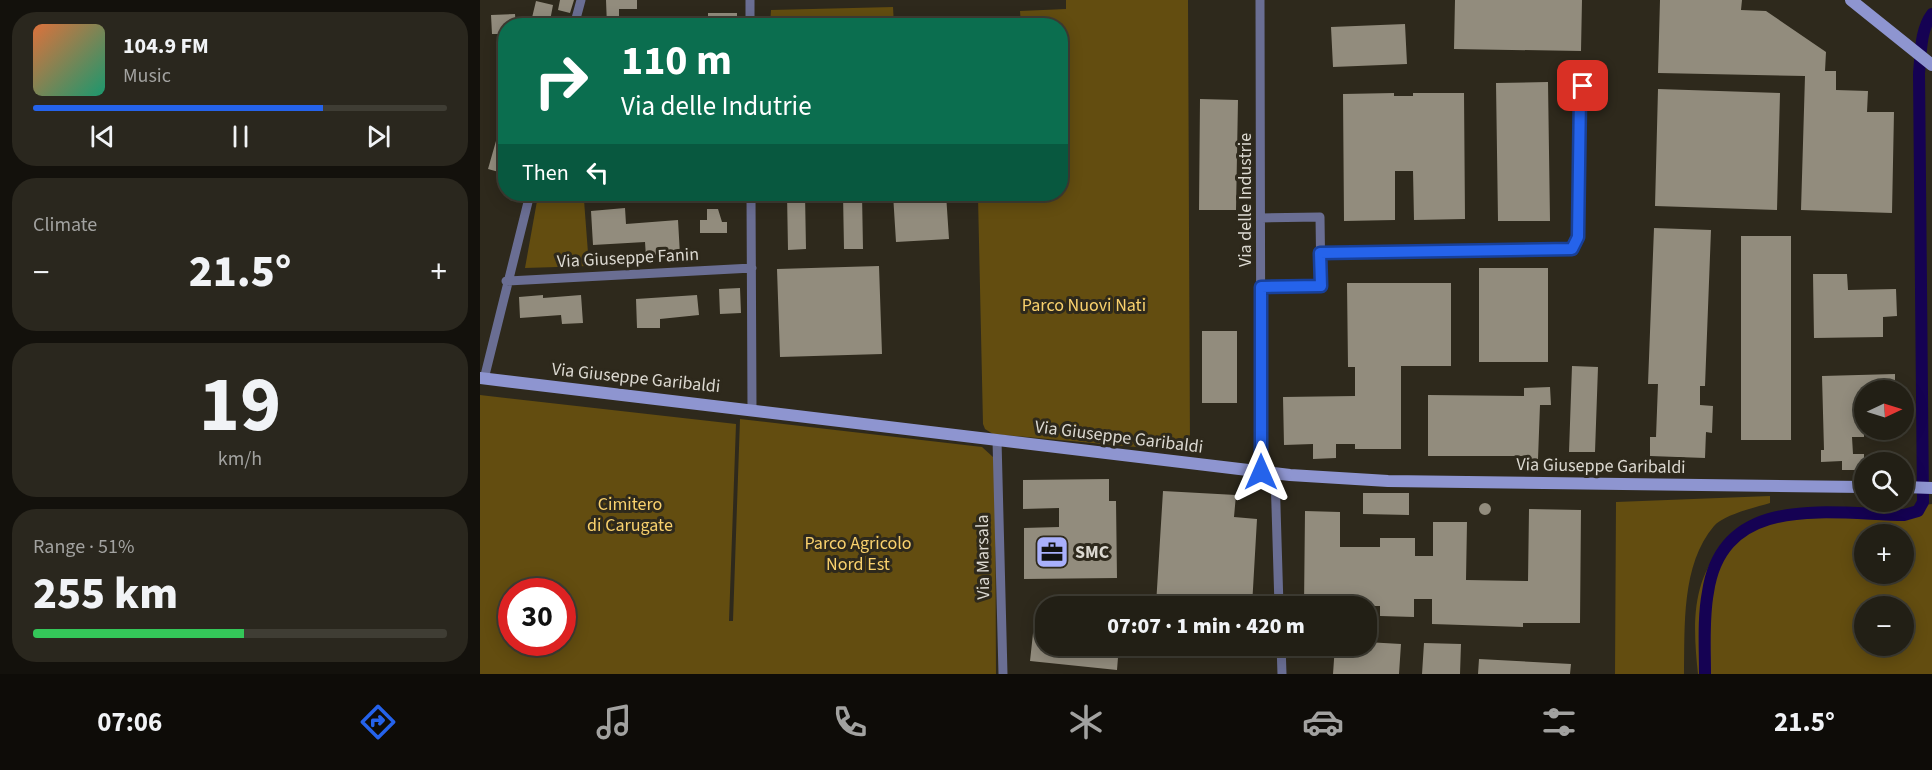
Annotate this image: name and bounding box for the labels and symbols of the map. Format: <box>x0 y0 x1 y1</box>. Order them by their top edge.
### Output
pin <box>1557 60 1608 111</box>
street label: Via delle Industrie <box>1233 133 1258 267</box>
street label: Via Giuseppe Fanin <box>556 242 700 274</box>
park label: Parco Nuovi Nati <box>1022 293 1146 318</box>
street label: Via Giuseppe Garibaldi <box>551 357 721 399</box>
north arrow <box>1854 380 1914 440</box>
street label: Via Giuseppe Garibaldi <box>1033 414 1205 460</box>
position arrow <box>1229 440 1293 504</box>
street label: Via Giuseppe Garibaldi <box>1516 452 1686 480</box>
park label: Cimitero di Carugate <box>587 492 673 538</box>
street label: Via Marsala <box>970 514 996 600</box>
park label: Parco Agricolo Nord Est <box>804 531 912 577</box>
office icon: SMC <box>1034 534 1070 570</box>
place label: SMC <box>1075 540 1110 565</box>
speed limit sign: 30 <box>498 578 576 656</box>

